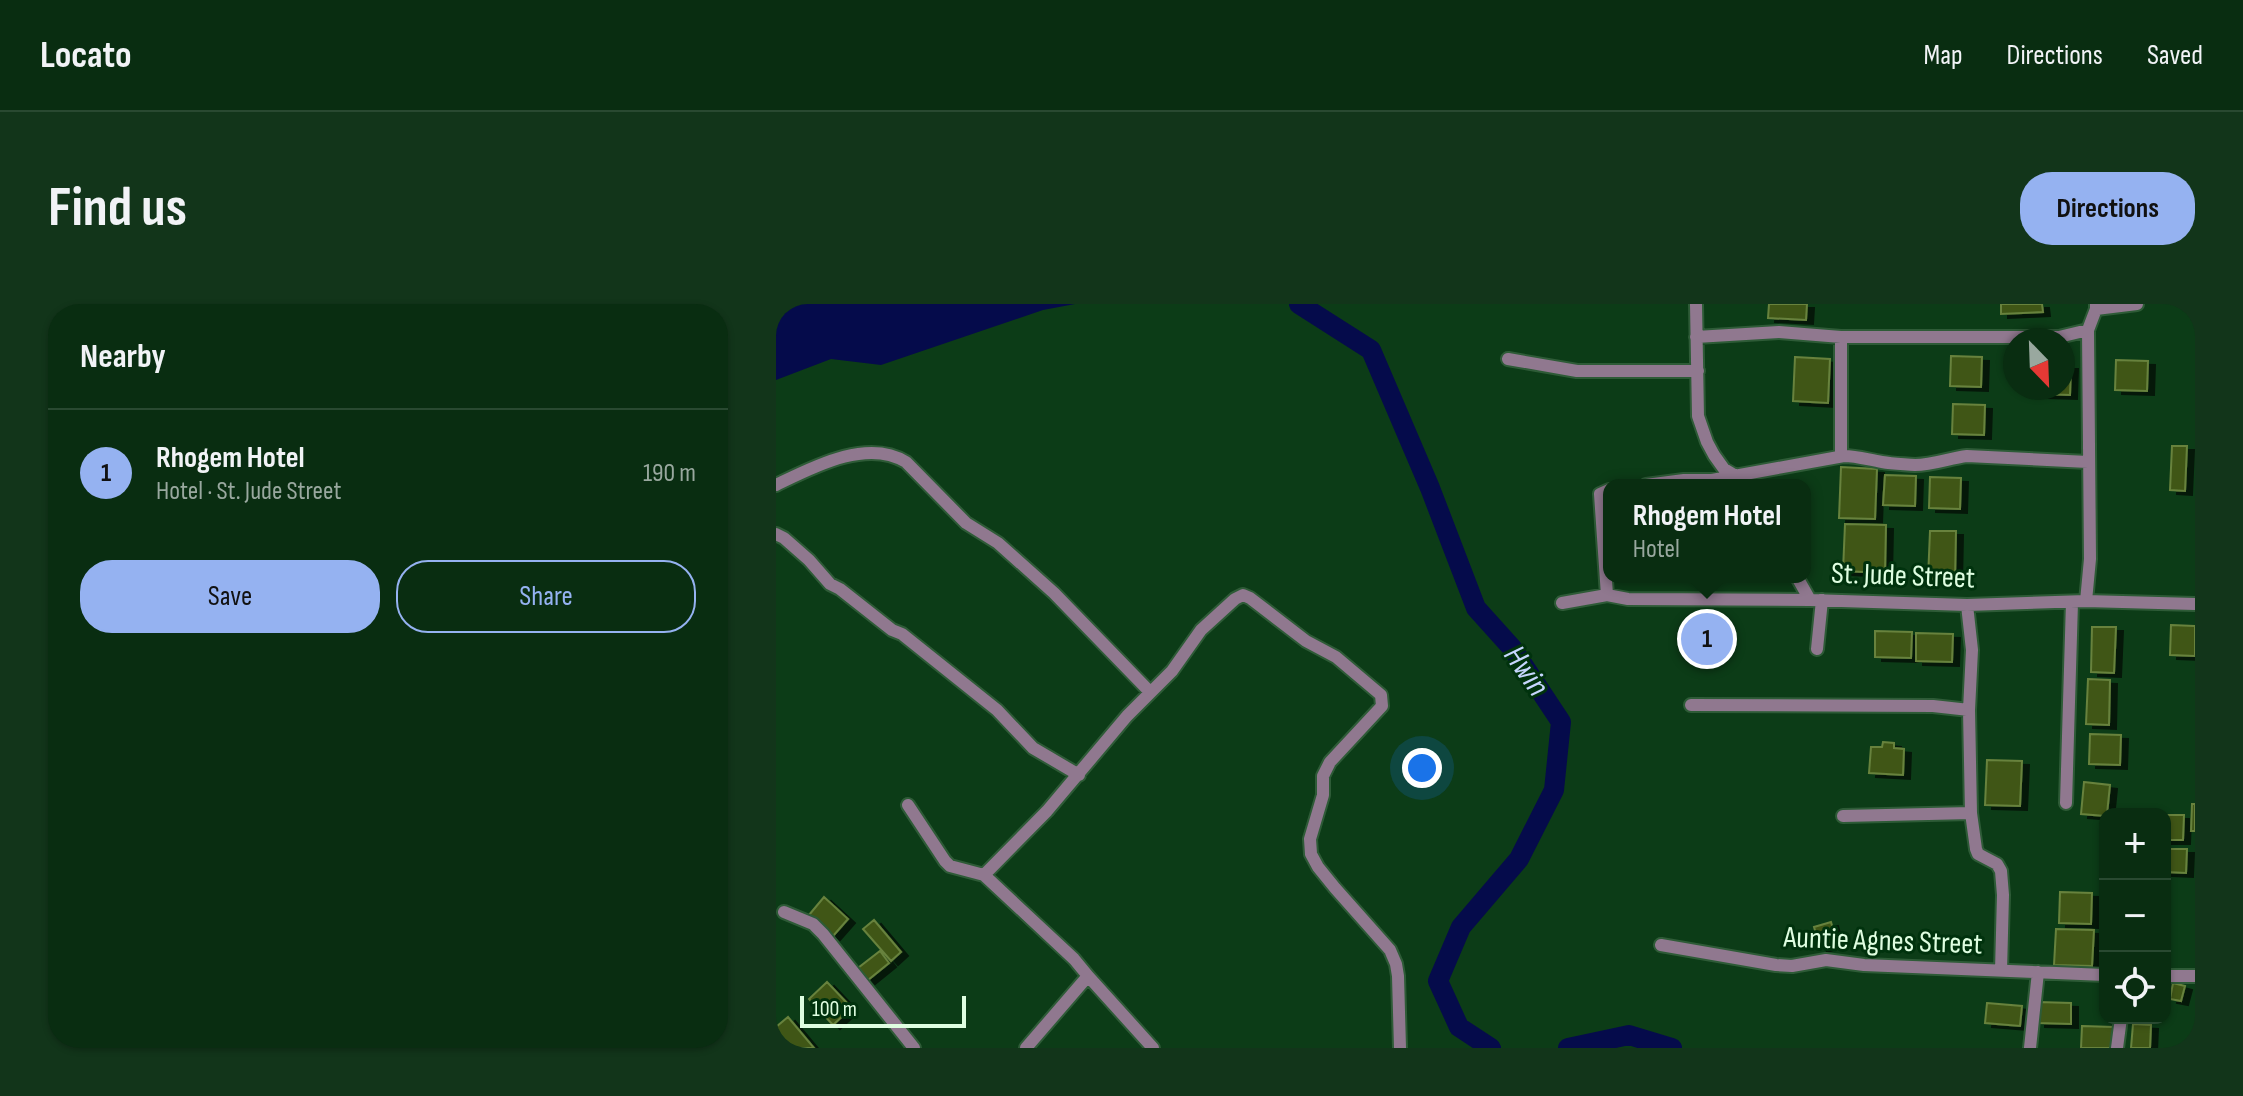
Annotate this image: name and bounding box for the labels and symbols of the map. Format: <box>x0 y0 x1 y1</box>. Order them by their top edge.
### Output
north arrow <box>2003 328 2075 400</box>
street label: St. Jude Street <box>1830 555 1976 597</box>
pin: 1 <box>1681 609 1733 669</box>
water label: Hwin <box>1495 638 1557 704</box>
your location <box>1402 748 1442 788</box>
street label: Auntie Agnes Street <box>1782 920 1983 962</box>
scale bar <box>800 992 966 1028</box>

